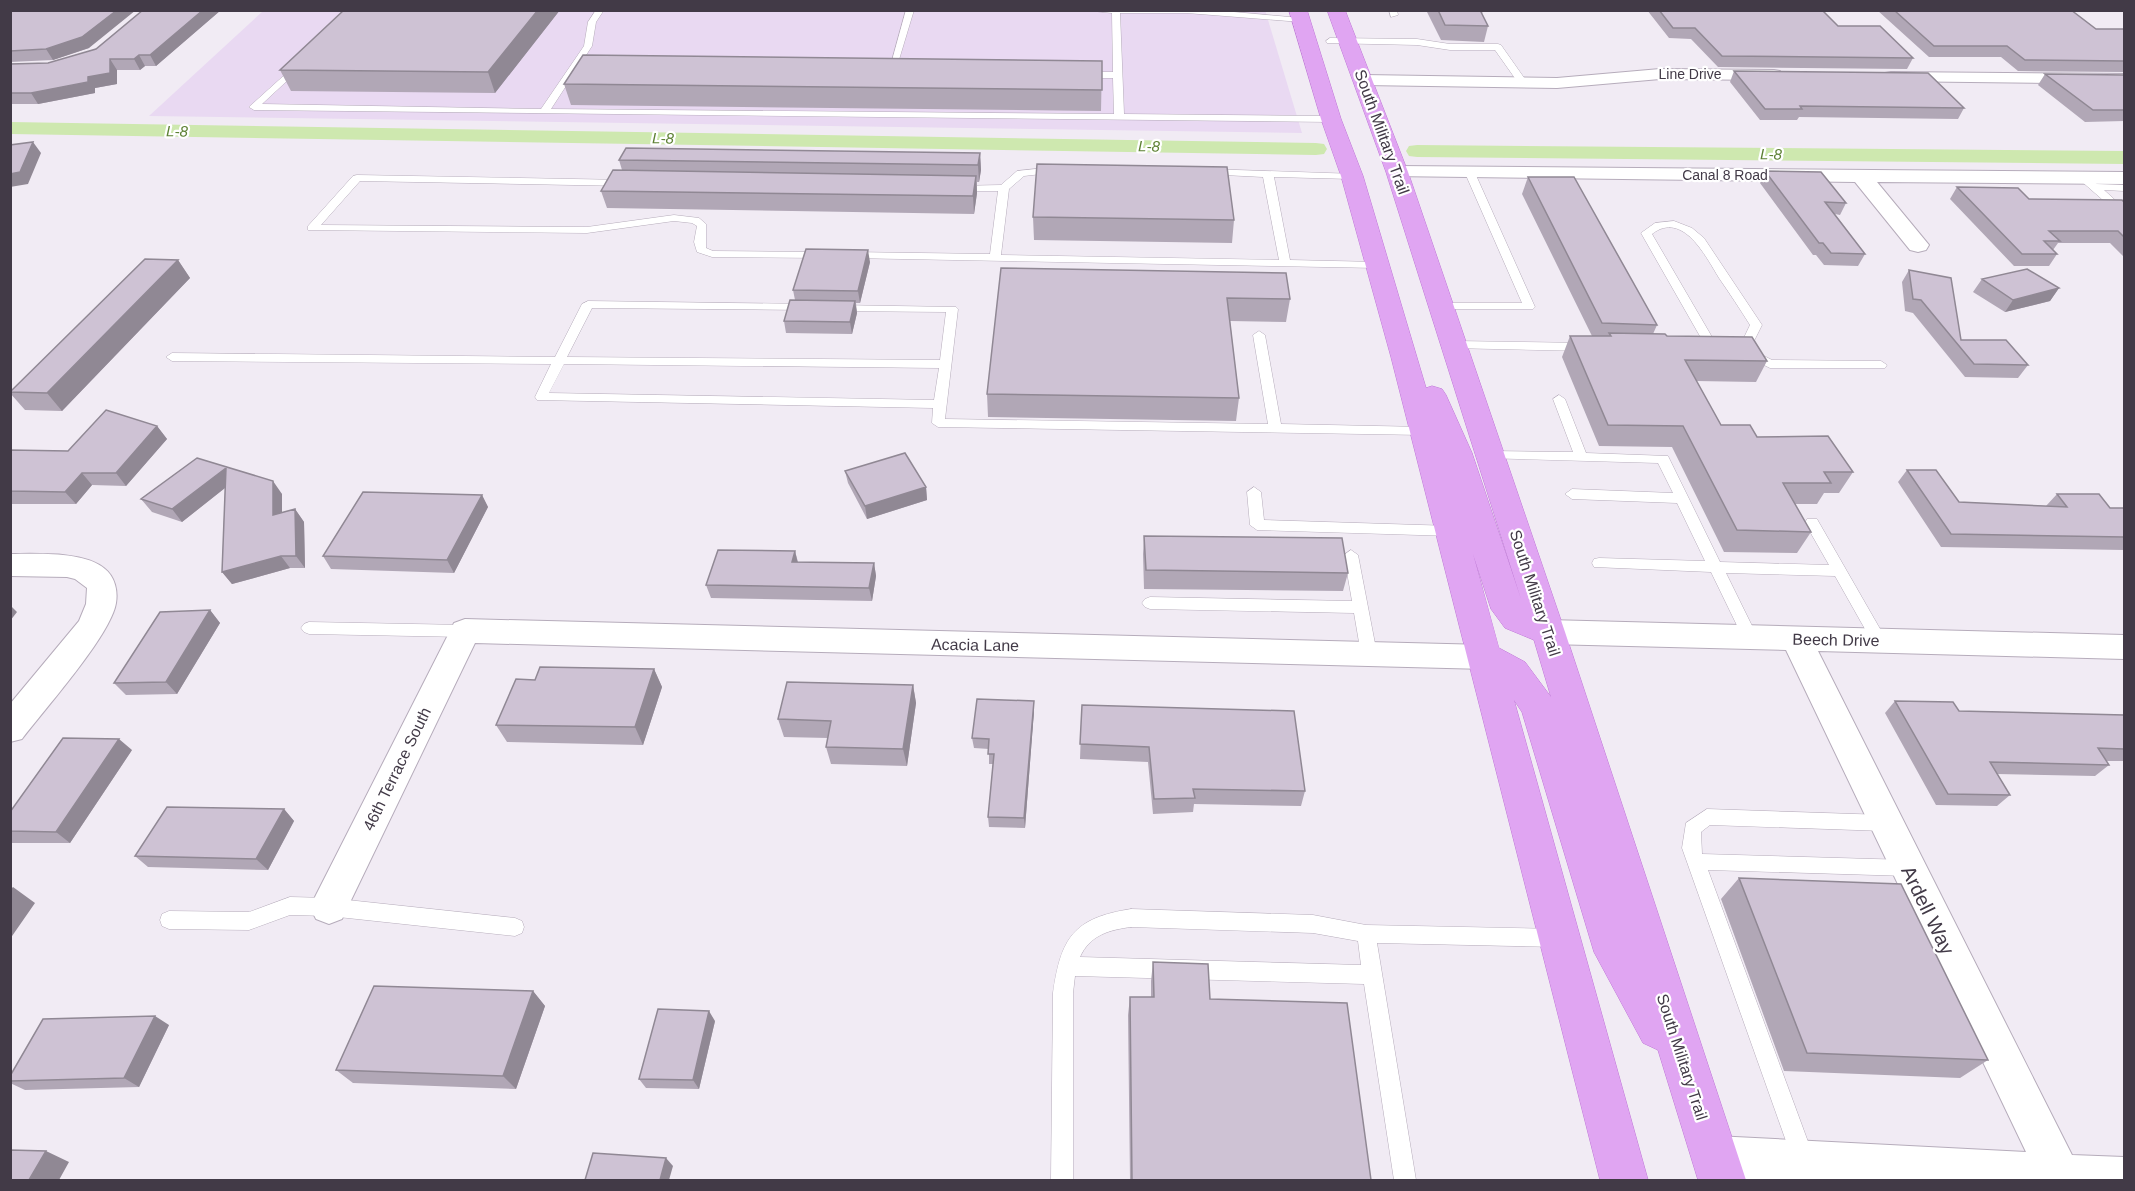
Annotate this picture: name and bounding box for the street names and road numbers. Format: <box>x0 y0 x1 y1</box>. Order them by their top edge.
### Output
street label: Line Drive <box>1658 66 1722 82</box>
street label: South Military Trail <box>1352 67 1412 197</box>
street label: Canal 8 Road <box>1682 167 1768 183</box>
street label: South Military Trail <box>1507 528 1563 658</box>
street label: Beech Drive <box>1792 631 1880 649</box>
street label: Acacia Lane <box>931 636 1019 654</box>
street label: 46th Terrace South <box>360 705 434 833</box>
street label: Ardell Way <box>1897 862 1959 958</box>
street label: South Military Trail <box>1654 992 1710 1122</box>

